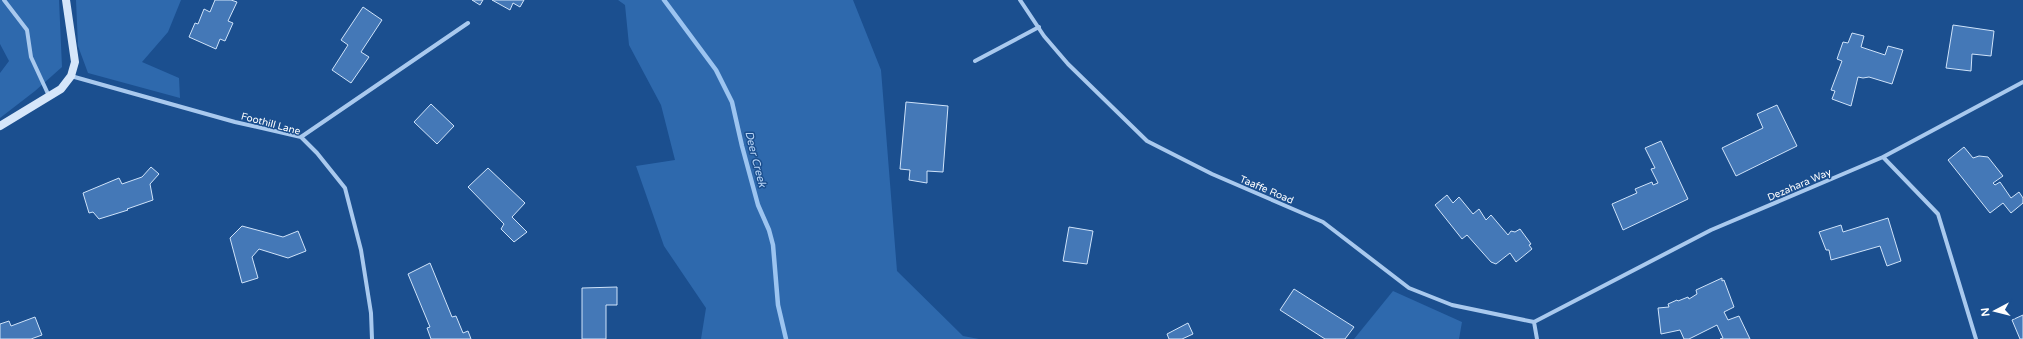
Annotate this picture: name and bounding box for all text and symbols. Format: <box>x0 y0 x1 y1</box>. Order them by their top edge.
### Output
street label: Foothill Lane <box>240 110 302 138</box>
water label: Deer Creek <box>742 130 769 190</box>
street label: Dezahara Way <box>1766 166 1834 204</box>
street label: Taaffe Road <box>1238 173 1295 207</box>
north arrow <box>1975 291 2015 331</box>
text: N <box>1979 307 1993 317</box>

